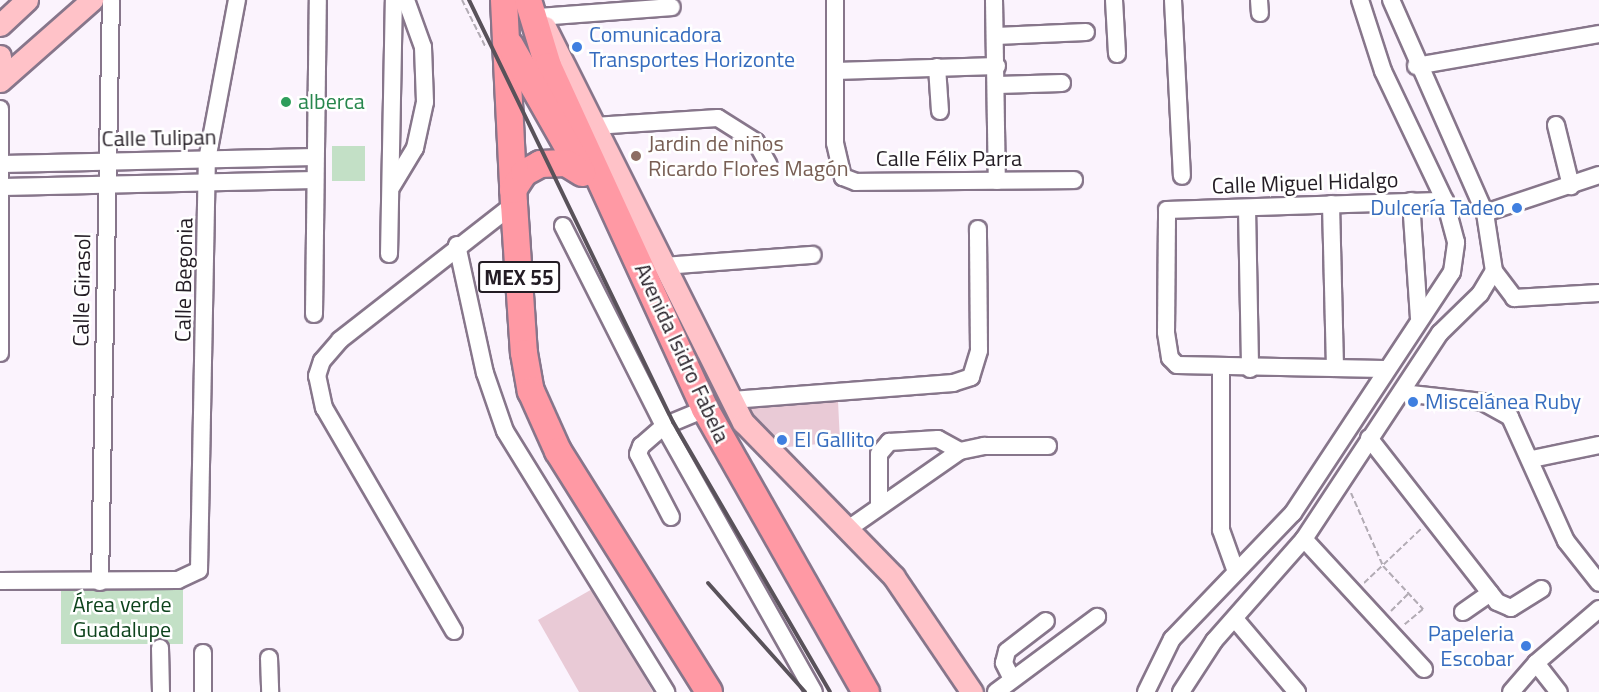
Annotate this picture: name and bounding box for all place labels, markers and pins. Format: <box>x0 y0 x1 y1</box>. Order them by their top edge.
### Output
place label: Comunicadora Transportes Horizonte <box>589 21 795 72</box>
marker: Comunicadora Transportes Horizonte <box>570 40 584 54</box>
place label: alberca <box>298 89 365 115</box>
marker: alberca <box>279 95 293 109</box>
place label: Jardin de niños Ricardo Flores Magón <box>648 130 848 182</box>
marker: Jardin de niños Ricardo Flores Magón <box>629 149 643 163</box>
place label: Dulcería Tadeo <box>1370 195 1505 221</box>
marker: Dulcería Tadeo <box>1510 201 1524 215</box>
place label: Miscelánea Ruby <box>1425 389 1581 415</box>
marker: Miscelánea Ruby <box>1406 395 1420 409</box>
place label: El Gallito <box>794 427 875 453</box>
marker: El Gallito <box>775 433 789 447</box>
place label: Papeleria Escobar <box>1428 620 1514 672</box>
marker: Papeleria Escobar <box>1519 639 1533 653</box>

